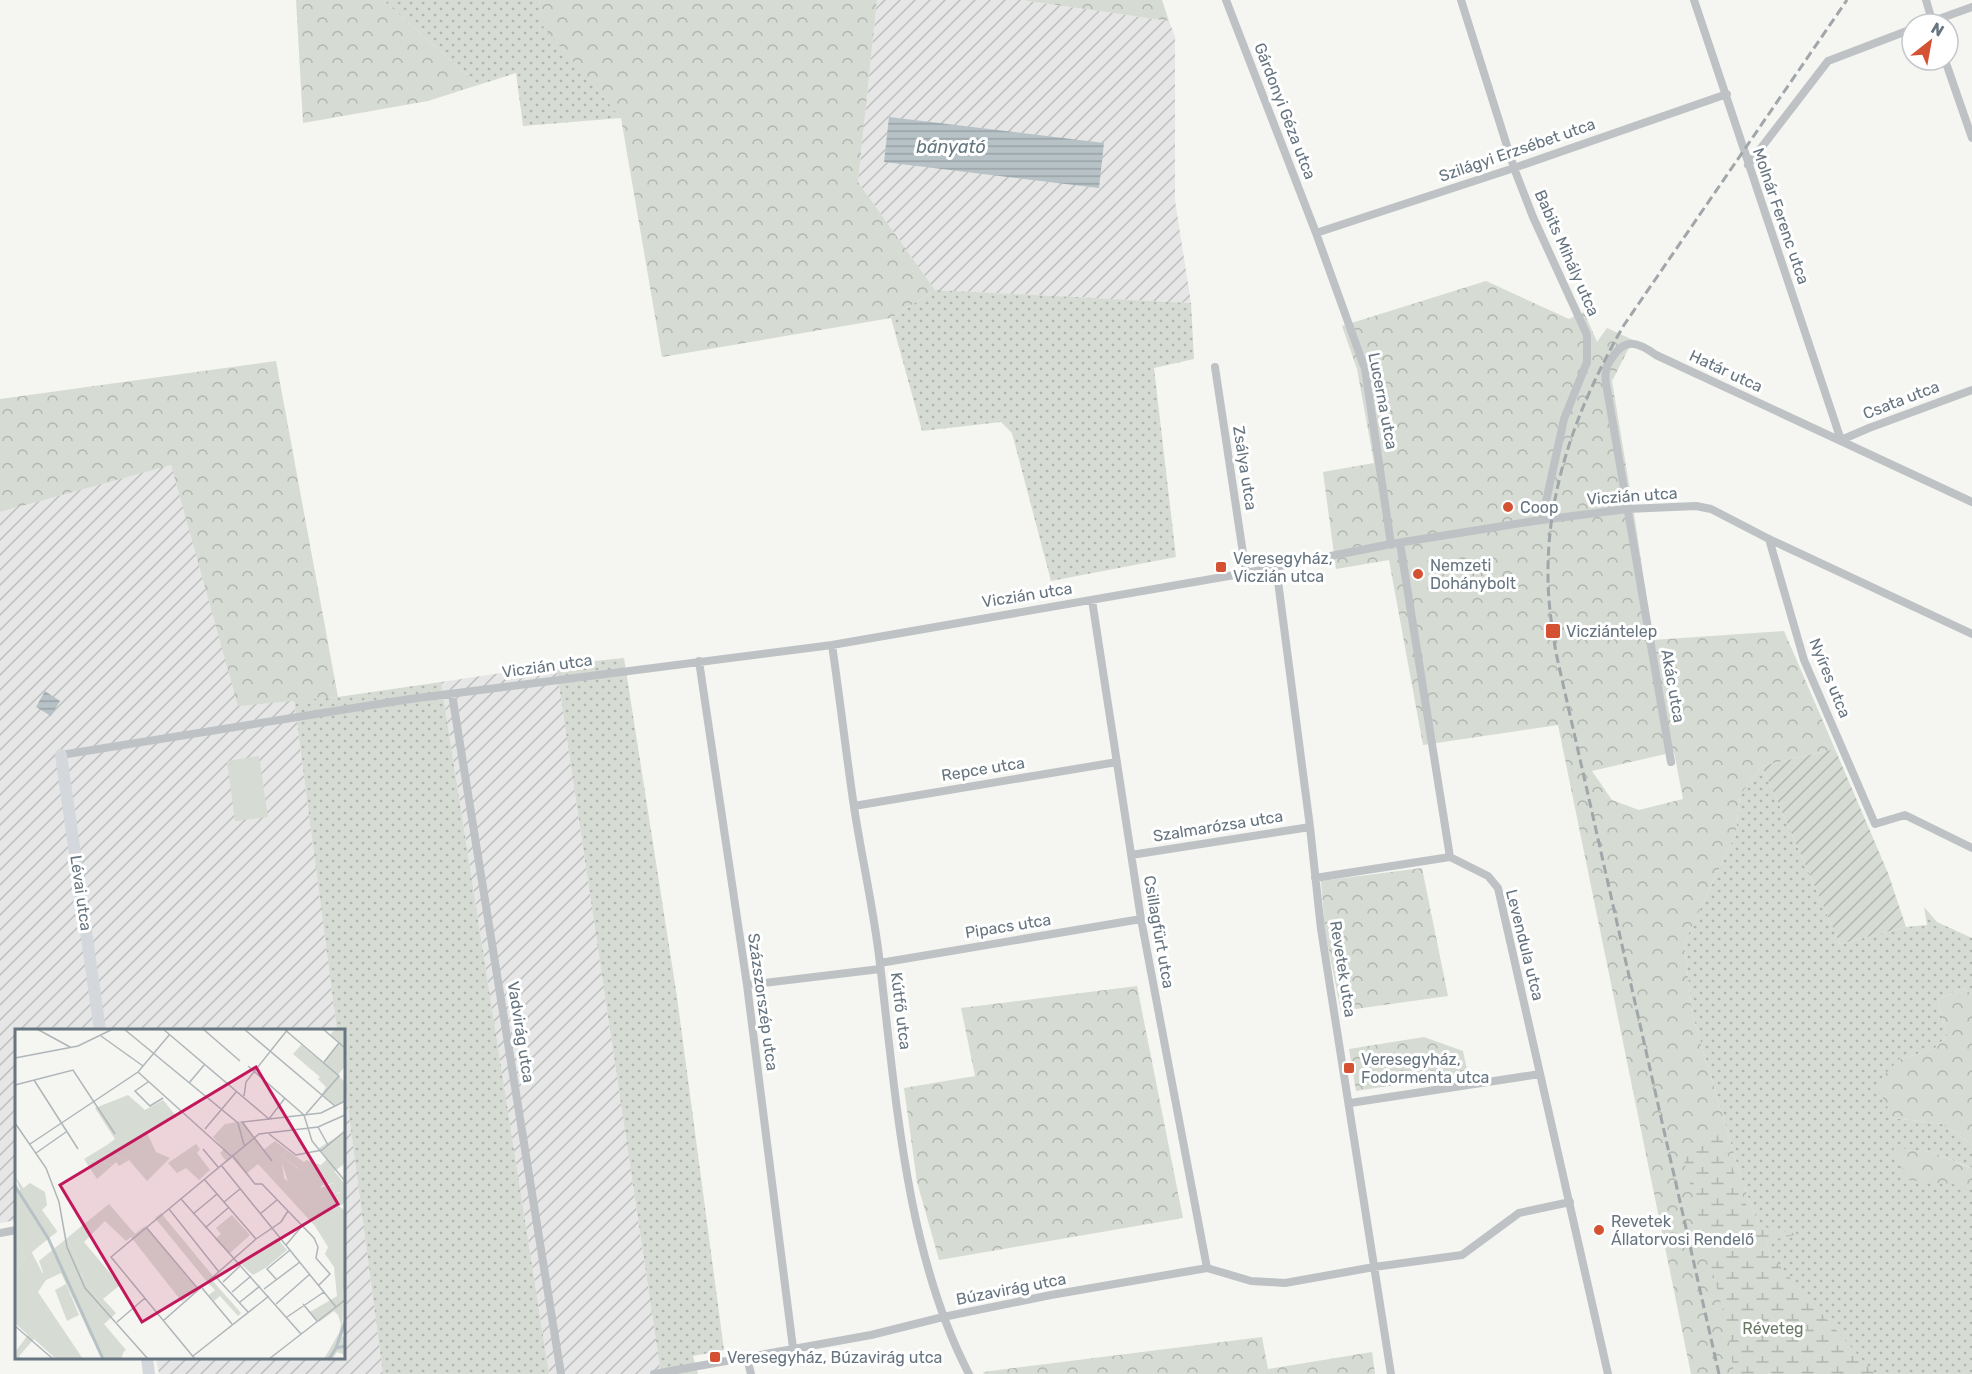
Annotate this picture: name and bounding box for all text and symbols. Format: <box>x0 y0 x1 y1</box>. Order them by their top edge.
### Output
north arrow <box>1900 12 1960 72</box>
text: N <box>1928 18 1947 41</box>
street label: Gárdonyi Géza utca <box>1250 40 1320 182</box>
street label: Szilágyi Erzsébet utca <box>1436 114 1598 186</box>
water label: bányató <box>916 136 986 158</box>
street label: Molnár Ferenc utca <box>1749 145 1813 287</box>
street label: Babits Mihály utca <box>1531 187 1603 319</box>
street label: Határ utca <box>1686 346 1766 396</box>
street label: Lucerna utca <box>1364 351 1402 451</box>
street label: Csata utca <box>1860 377 1942 423</box>
street label: Zsálya utca <box>1229 424 1261 512</box>
street label: Viczián utca <box>1586 483 1678 509</box>
place label: Coop <box>1520 498 1559 517</box>
marker: Coop <box>1501 500 1515 514</box>
place label: Veresegyház, Viczián utca <box>1233 549 1333 586</box>
place label: Nemzeti Dohánybolt <box>1430 556 1516 593</box>
marker: Veresegyház, Viczián utca <box>1214 560 1228 574</box>
marker: Nemzeti Dohánybolt <box>1411 567 1425 581</box>
street label: Viczián utca <box>980 578 1074 612</box>
marker: Vicziántelep <box>1544 622 1562 640</box>
place label: Vicziántelep <box>1566 622 1657 641</box>
street label: Nyíres utca <box>1805 635 1855 721</box>
street label: Akác utca <box>1657 648 1689 724</box>
street label: Viczián utca <box>501 650 593 682</box>
street label: Repce utca <box>940 753 1026 785</box>
street label: Szalmarózsa utca <box>1152 806 1284 846</box>
street label: Lévai utca <box>66 854 96 932</box>
street label: Csillagfürt utca <box>1140 874 1178 990</box>
street label: Levendula utca <box>1502 887 1548 1003</box>
street label: Pipacs utca <box>964 910 1052 942</box>
street label: Revetek utca <box>1326 919 1360 1019</box>
street label: Százszorszép utca <box>744 932 782 1072</box>
street label: Kútfő utca <box>887 971 915 1051</box>
street label: Vadvirág utca <box>504 980 538 1084</box>
inset map <box>15 1029 345 1359</box>
place label: Veresegyház, Fodormenta utca <box>1361 1050 1489 1087</box>
marker: Veresegyház, Fodormenta utca <box>1342 1061 1356 1075</box>
place label: Revetek Állatorvosi Rendelő <box>1611 1212 1754 1249</box>
marker: Revetek Állatorvosi Rendelő <box>1592 1223 1606 1237</box>
street label: Búzavirág utca <box>954 1269 1068 1309</box>
park label: Réveteg <box>1742 1319 1804 1338</box>
place label: Veresegyház, Búzavirág utca <box>727 1348 942 1367</box>
marker: Veresegyház, Búzavirág utca <box>708 1350 722 1364</box>

